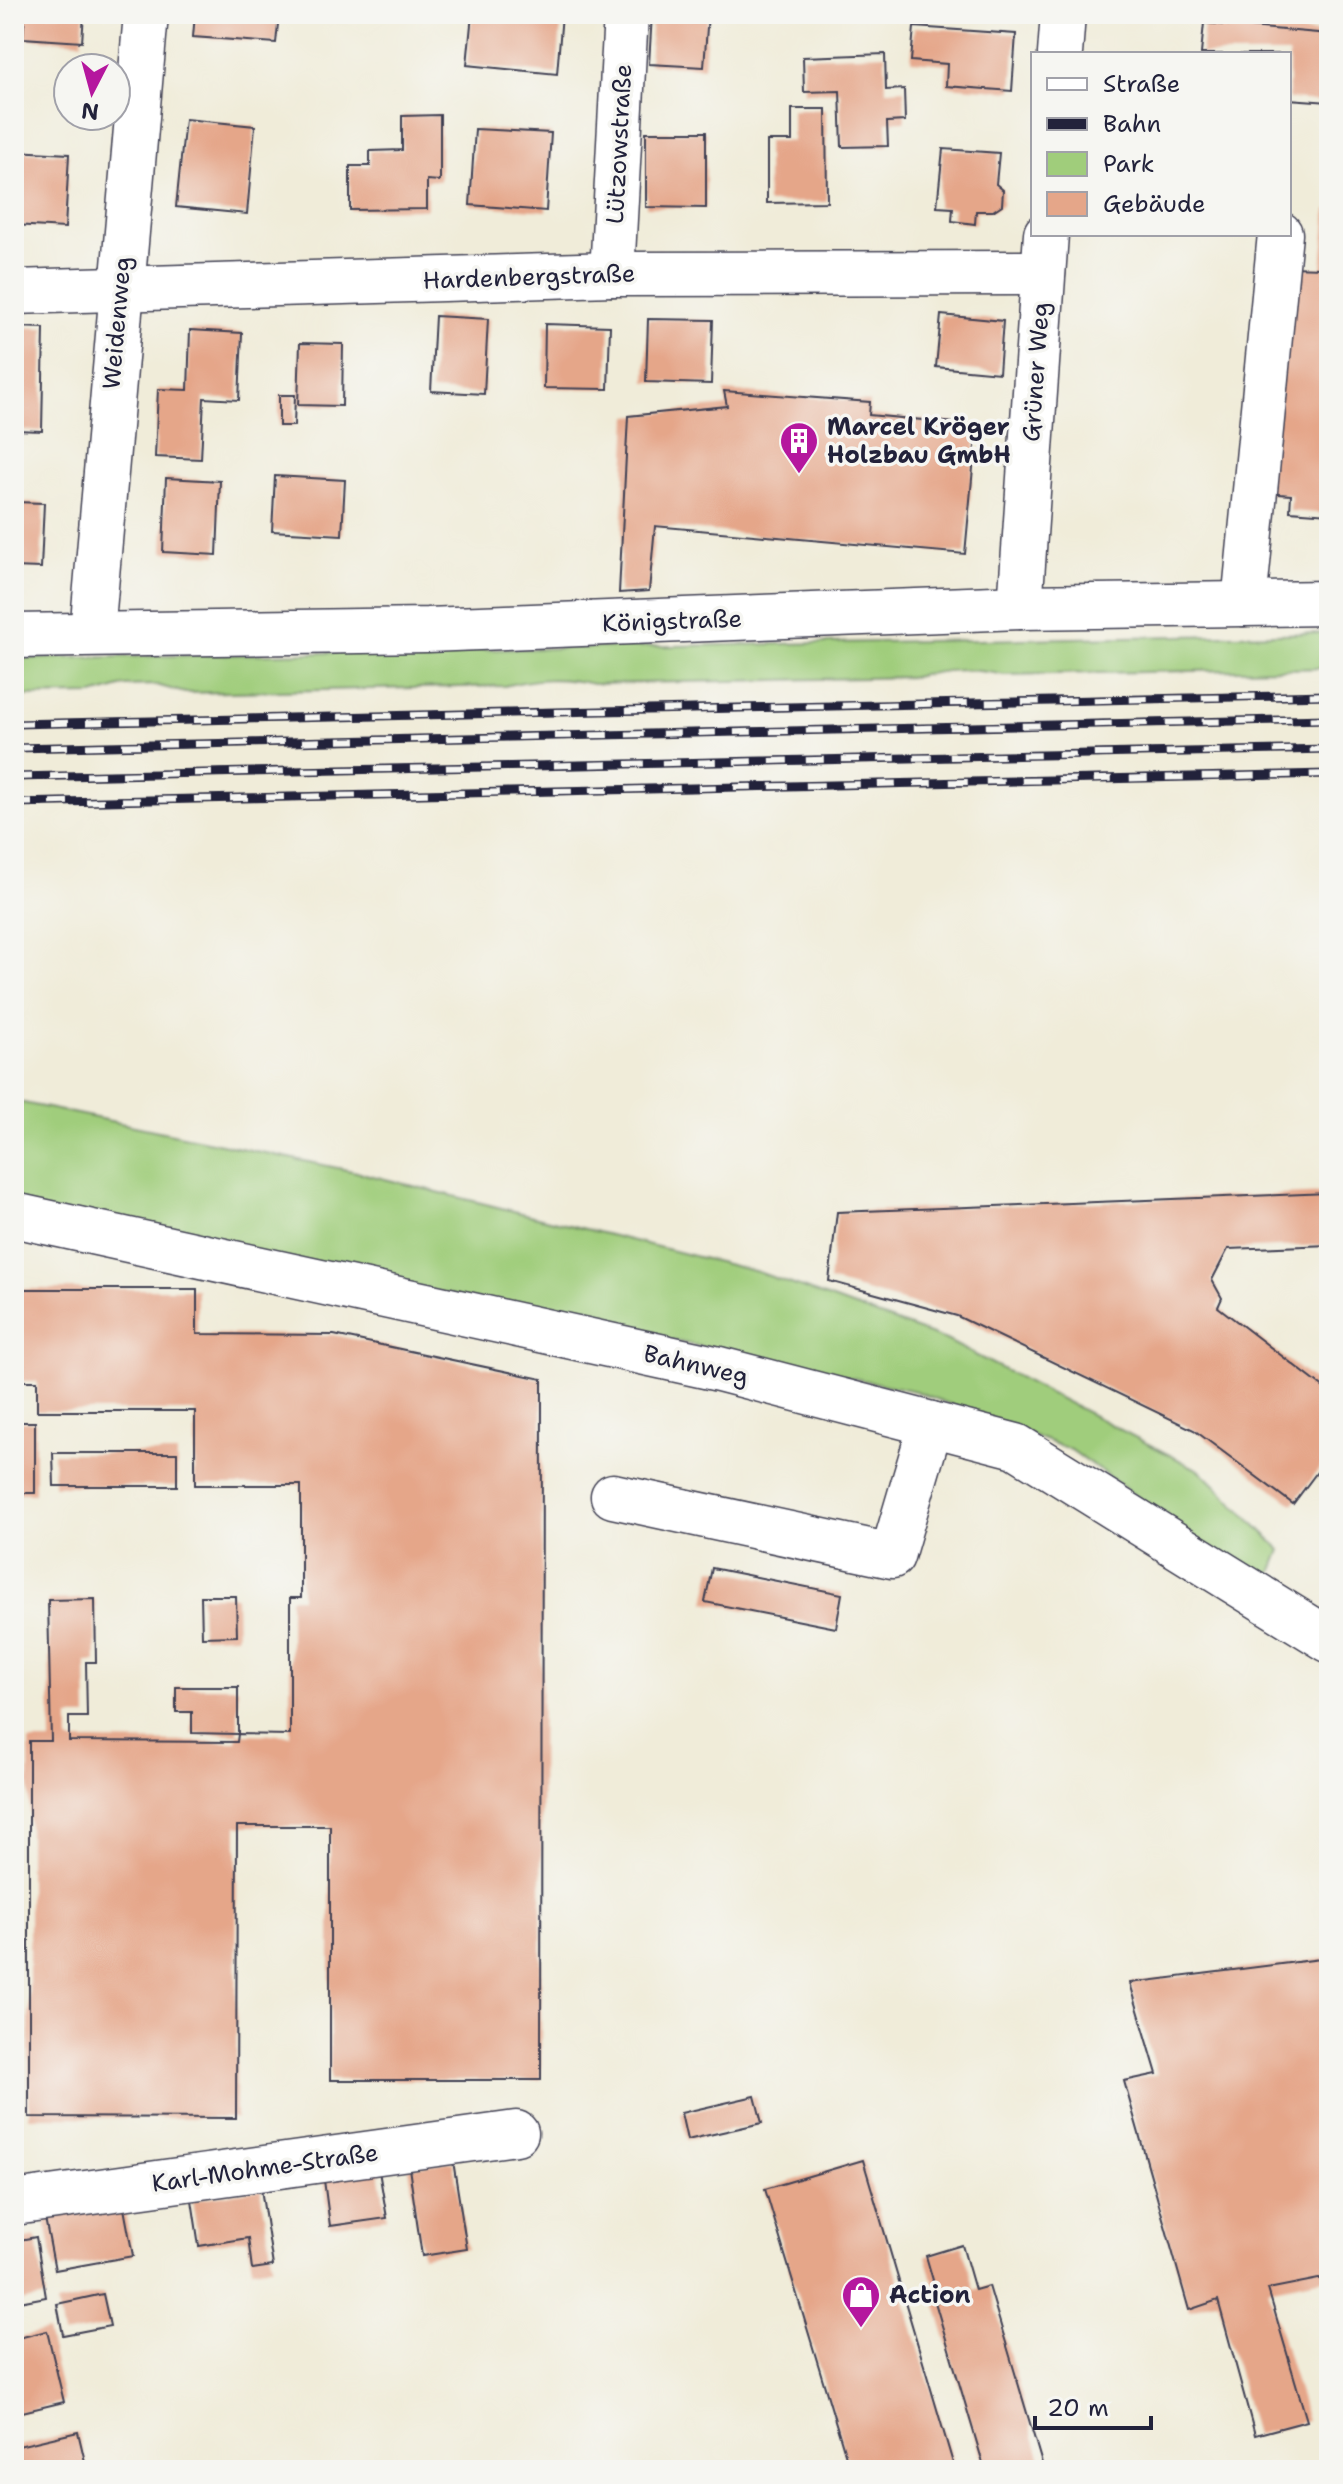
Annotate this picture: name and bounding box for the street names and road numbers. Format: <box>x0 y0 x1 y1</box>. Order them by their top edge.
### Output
street label: Lützowstraße <box>599 63 639 225</box>
street label: Weidenweg <box>95 255 139 391</box>
street label: Hardenbergstraße <box>422 257 636 297</box>
street label: Grüner Weg <box>1015 301 1057 443</box>
street label: Königstraße <box>601 603 743 639</box>
street label: Bahnweg <box>641 1337 751 1393</box>
street label: Karl-Mohme-Straße <box>150 2136 380 2200</box>

